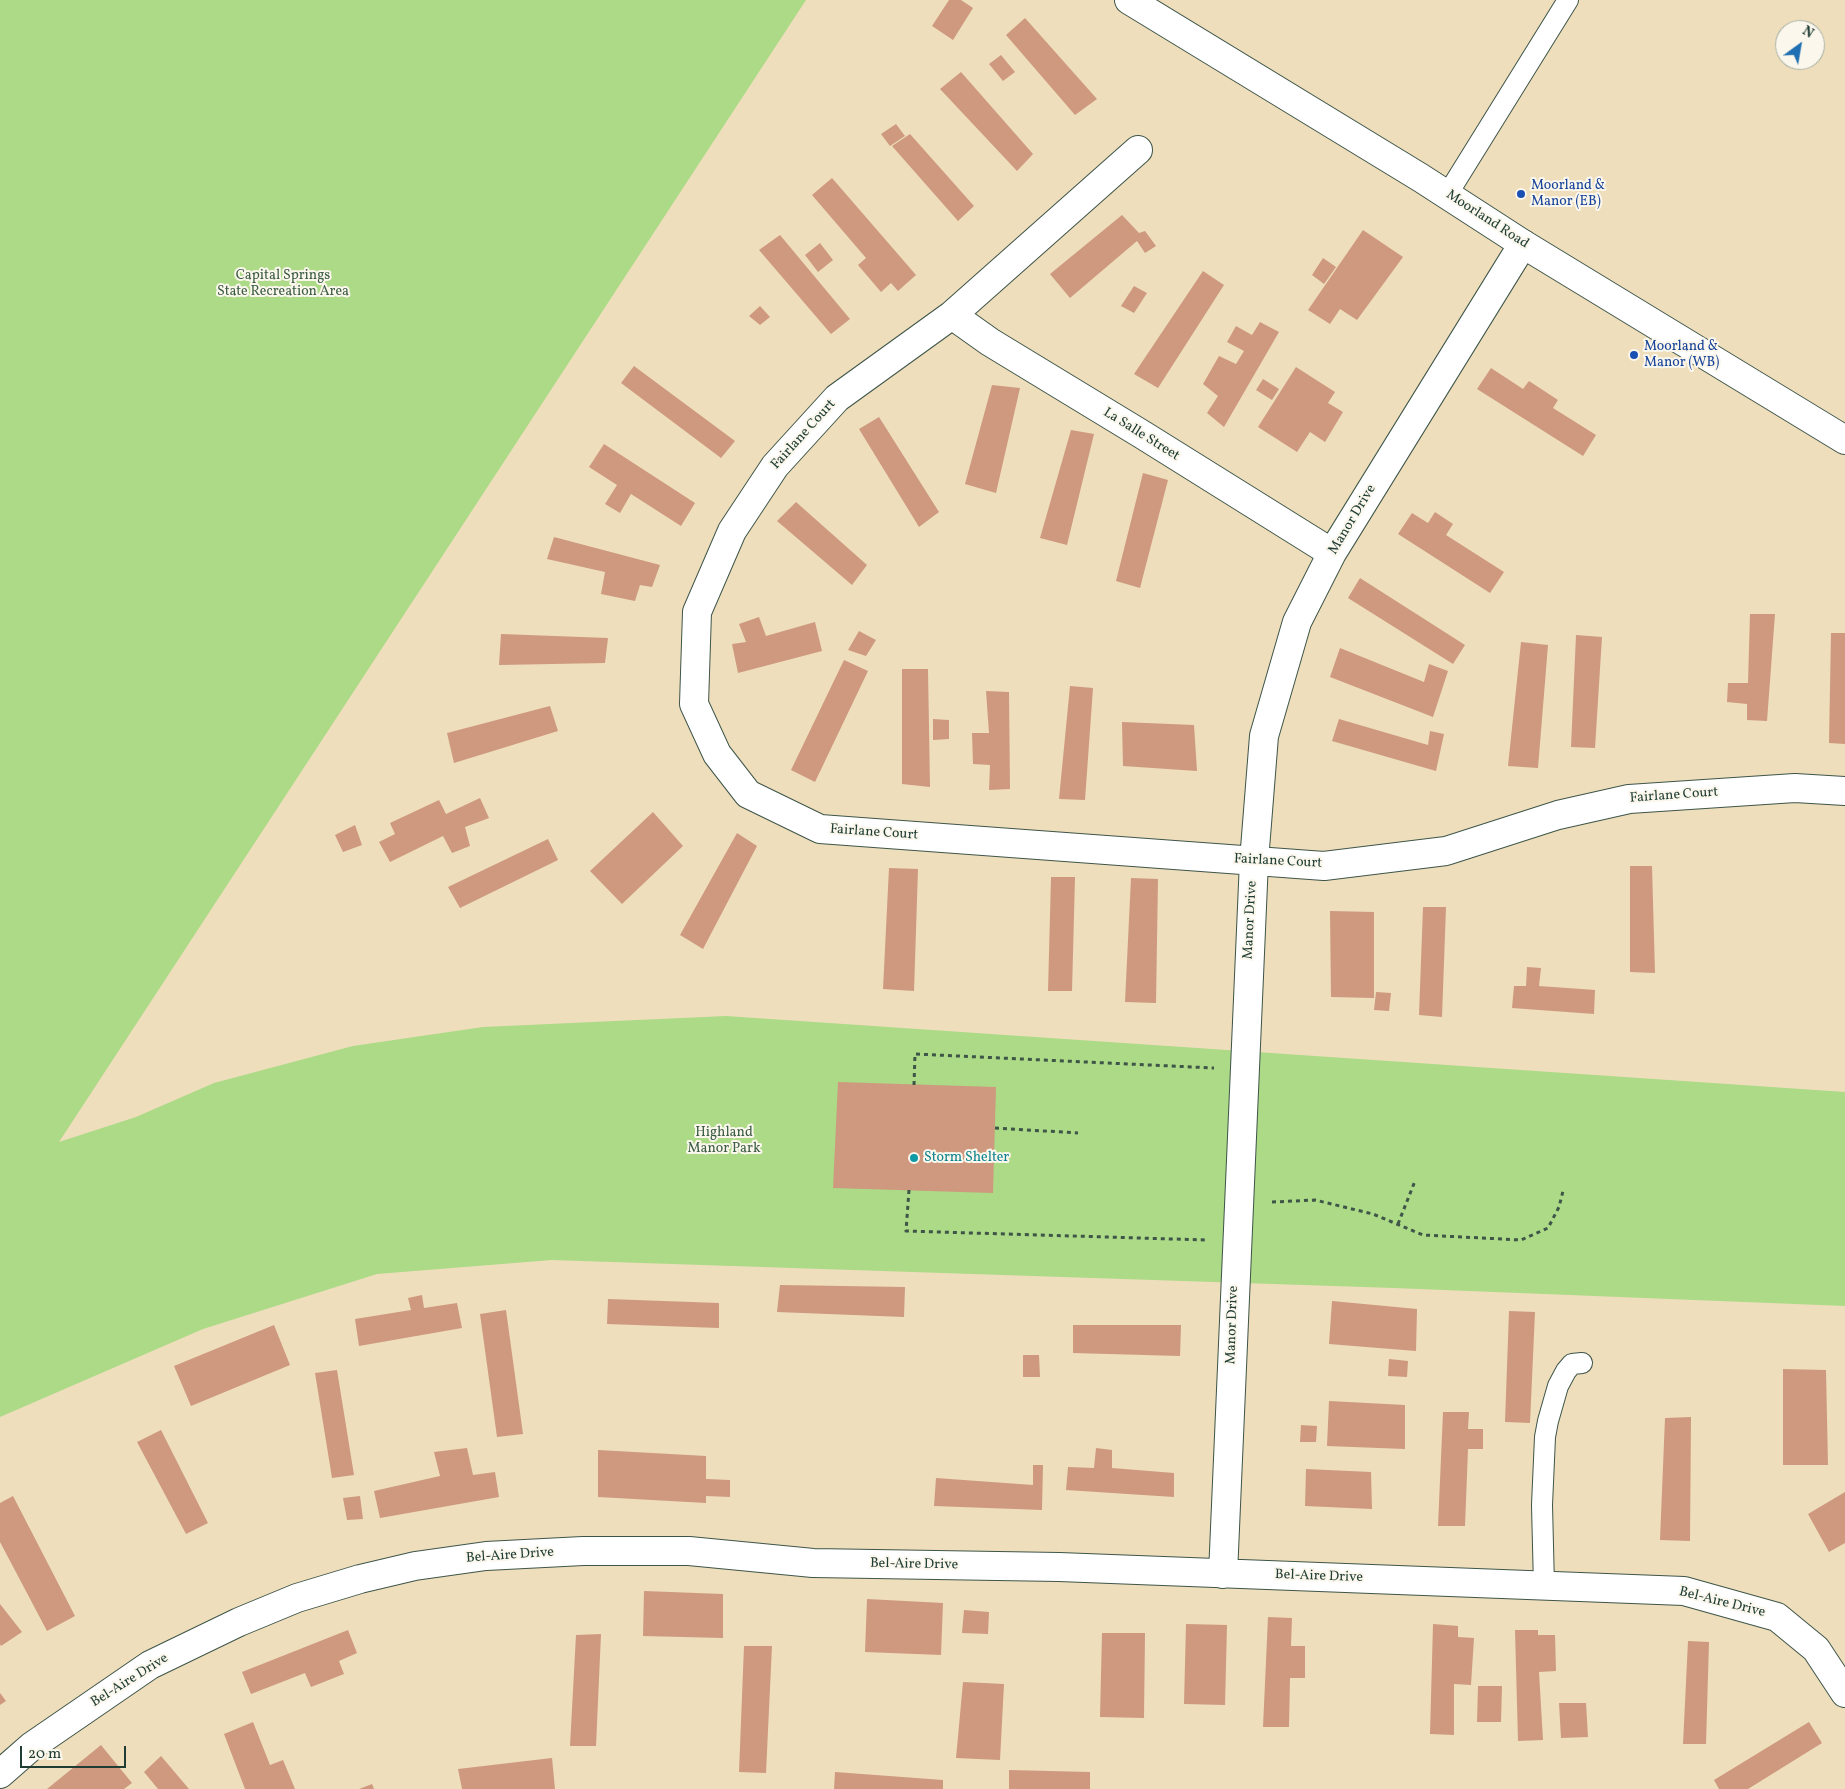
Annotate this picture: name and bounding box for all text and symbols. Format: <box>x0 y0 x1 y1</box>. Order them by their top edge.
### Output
north arrow <box>1775 20 1825 70</box>
text: N <box>1798 22 1817 43</box>
place label: Moorland & Manor (EB) <box>1531 178 1605 210</box>
street label: Moorland Road <box>1442 187 1532 253</box>
marker: Moorland & Manor (EB) <box>1515 188 1527 200</box>
park label: Capital Springs State Recreation Area <box>217 268 349 300</box>
place label: Moorland & Manor (WB) <box>1644 339 1719 372</box>
marker: Moorland & Manor (WB) <box>1628 349 1640 361</box>
street label: Fairlane Court <box>768 397 840 473</box>
street label: La Salle Street <box>1100 405 1182 465</box>
street label: Manor Drive <box>1326 482 1380 558</box>
street label: Fairlane Court <box>1629 785 1719 807</box>
street label: Fairlane Court <box>829 822 919 844</box>
street label: Fairlane Court <box>1233 851 1323 873</box>
street label: Manor Drive <box>1241 880 1261 960</box>
park label: Highland Manor Park <box>687 1125 761 1158</box>
place label: Storm Shelter <box>924 1150 1009 1166</box>
marker: Storm Shelter <box>908 1152 920 1164</box>
street label: Manor Drive <box>1223 1285 1243 1365</box>
street label: Bel-Aire Drive <box>465 1545 555 1567</box>
street label: Bel-Aire Drive <box>870 1556 958 1574</box>
street label: Bel-Aire Drive <box>1275 1567 1363 1587</box>
street label: Bel-Aire Drive <box>1677 1584 1767 1622</box>
street label: Bel-Aire Drive <box>88 1651 172 1711</box>
scale bar <box>22 1736 129 1768</box>
text: 20 m <box>28 1744 61 1765</box>

